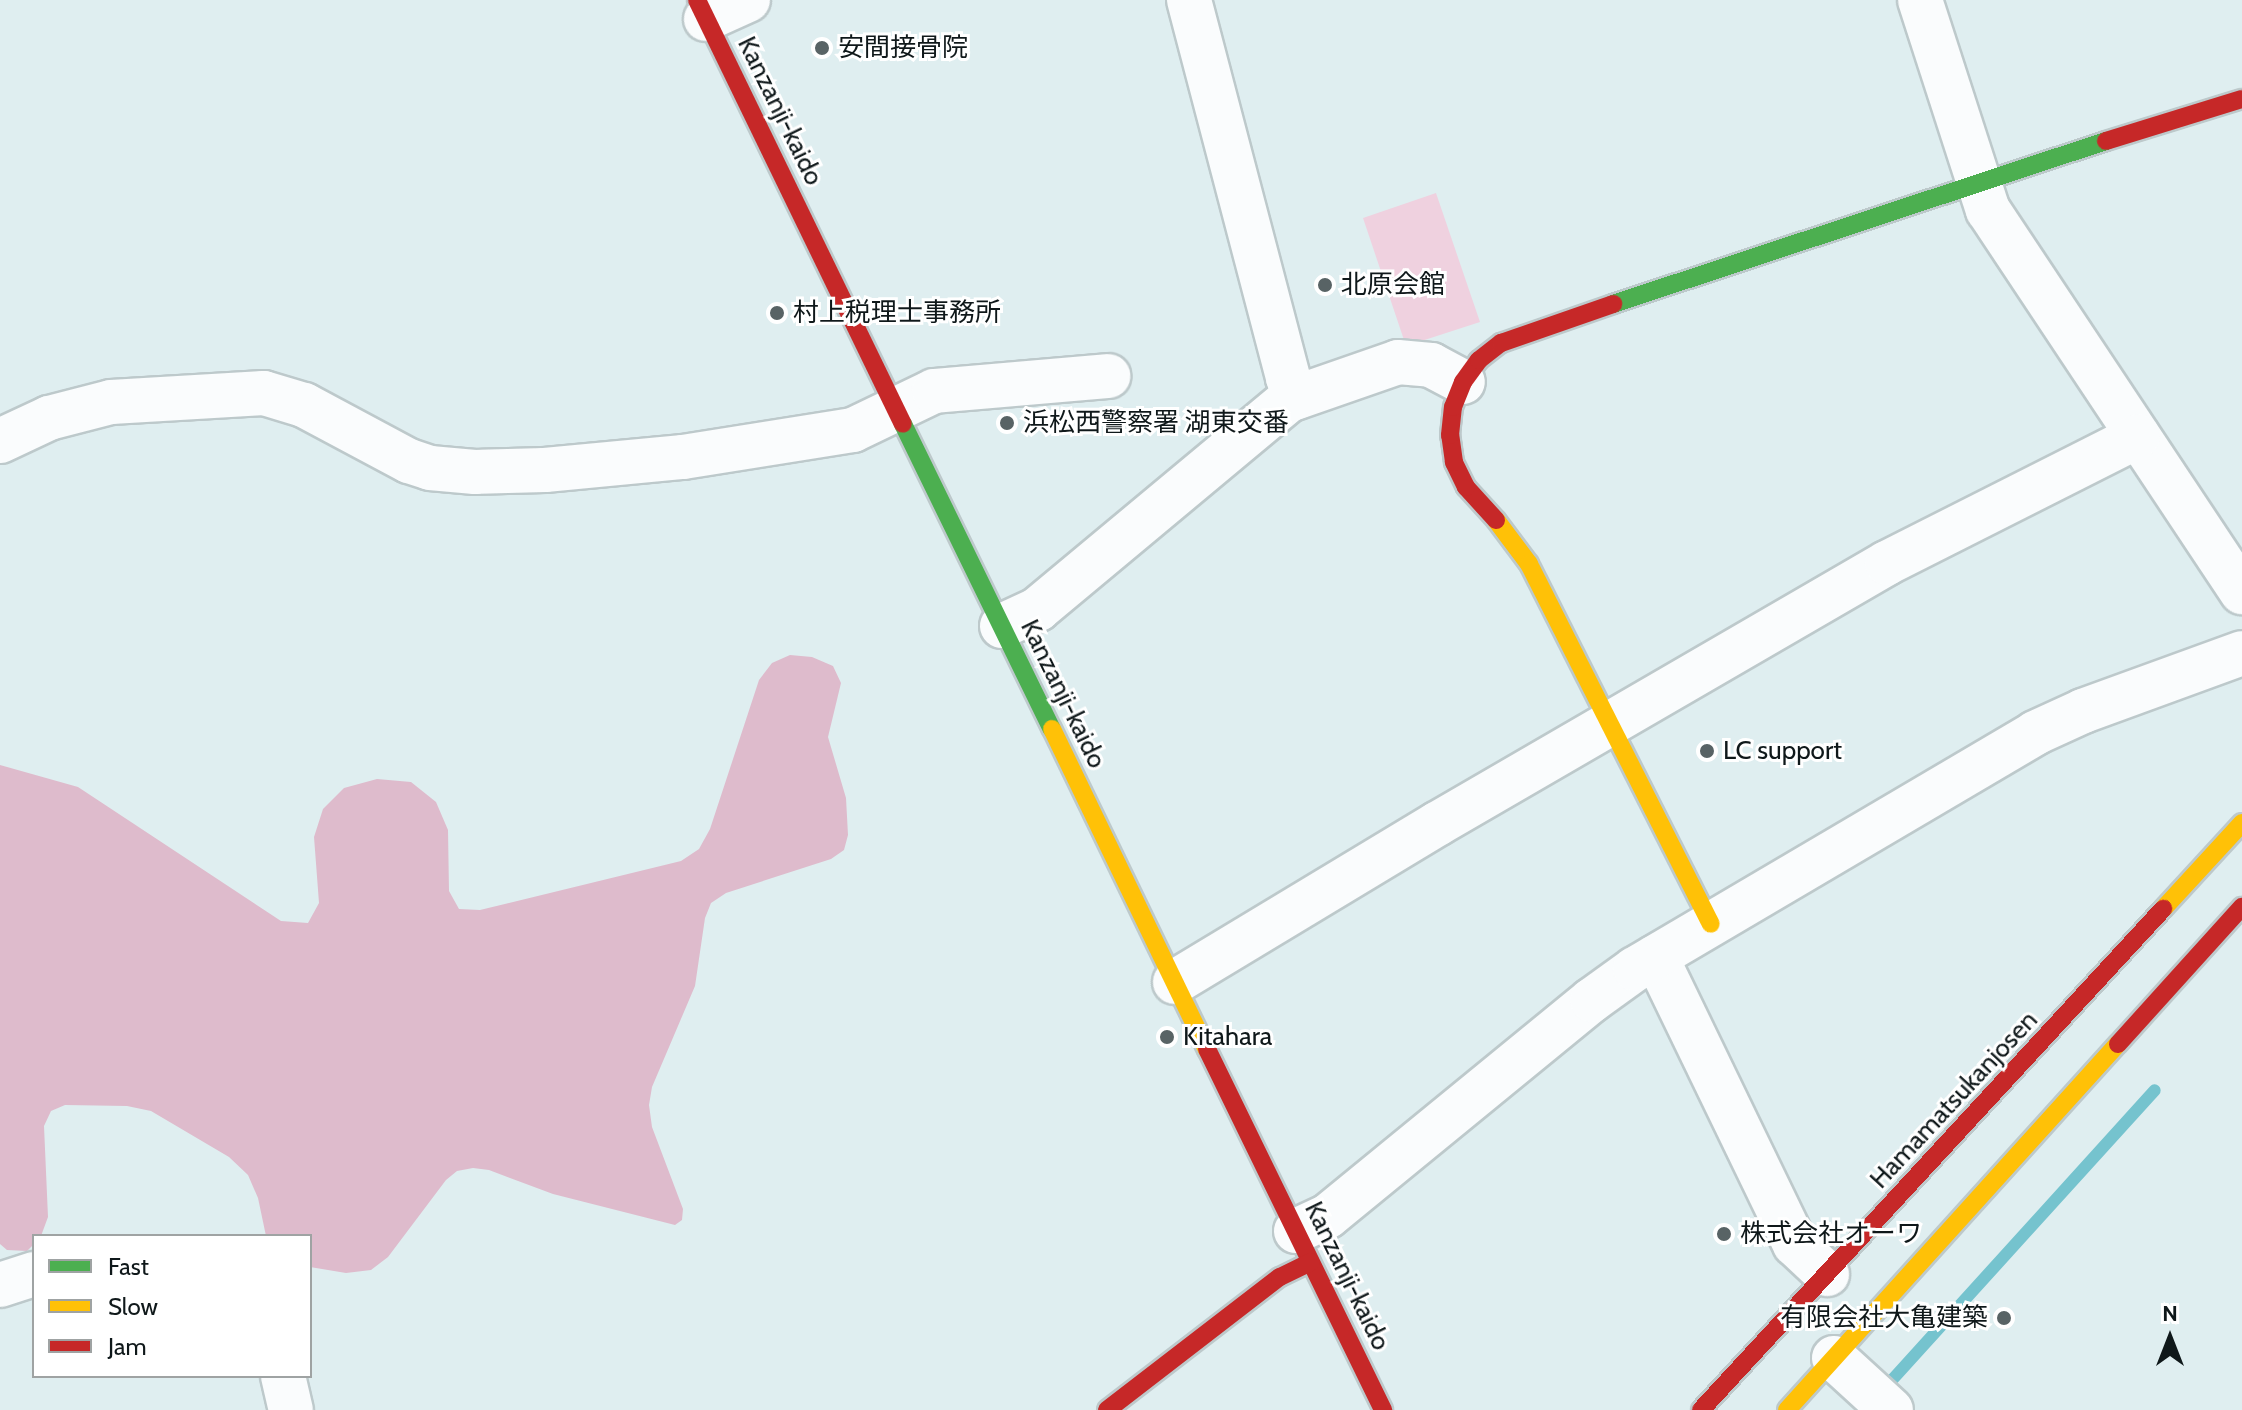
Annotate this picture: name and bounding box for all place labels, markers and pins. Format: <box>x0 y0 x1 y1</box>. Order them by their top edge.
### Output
place label: 安間接骨院 <box>838 32 968 64</box>
marker: 安間接骨院 <box>813 39 831 57</box>
place label: 北原会館 <box>1341 269 1445 301</box>
marker: 北原会館 <box>1316 276 1334 294</box>
place label: 村上税理士事務所 <box>793 297 1001 329</box>
marker: 村上税理士事務所 <box>768 304 786 322</box>
place label: 浜松西警察署 湖東交番 <box>1023 407 1289 439</box>
marker: 浜松西警察署 湖東交番 <box>998 414 1016 432</box>
place label: LC support <box>1723 735 1842 767</box>
marker: LC support <box>1698 742 1716 760</box>
place label: Kitahara <box>1183 1021 1272 1053</box>
marker: Kitahara <box>1158 1028 1176 1046</box>
place label: 株式会社オーワ <box>1740 1218 1922 1250</box>
marker: 株式会社オーワ <box>1715 1225 1733 1243</box>
place label: 有限会社大亀建築 <box>1780 1302 1988 1334</box>
marker: 有限会社大亀建築 <box>1995 1309 2013 1327</box>

